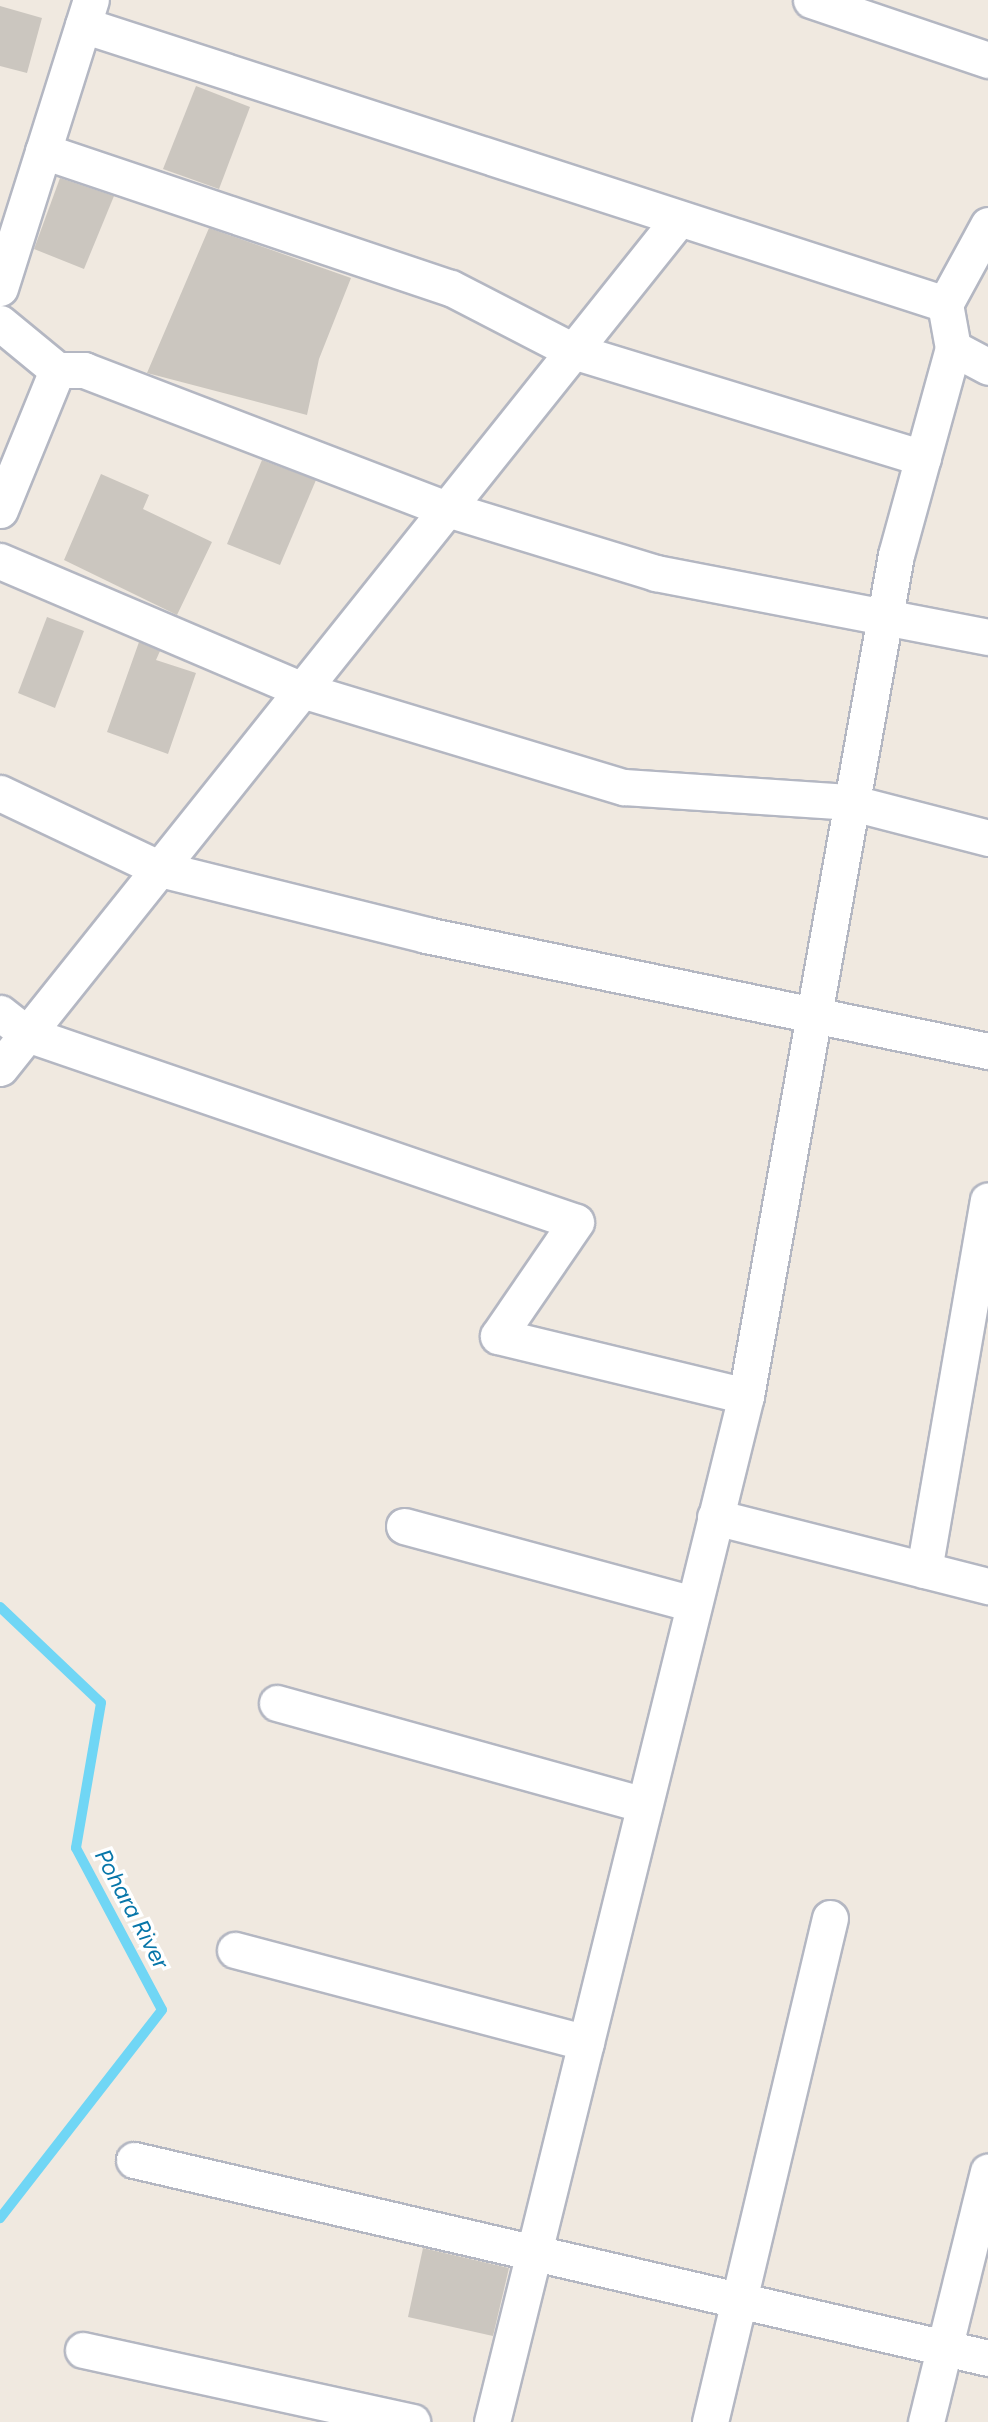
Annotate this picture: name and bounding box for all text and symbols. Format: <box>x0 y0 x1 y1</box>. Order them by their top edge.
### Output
water label: Pohara River <box>89 1844 175 1974</box>

